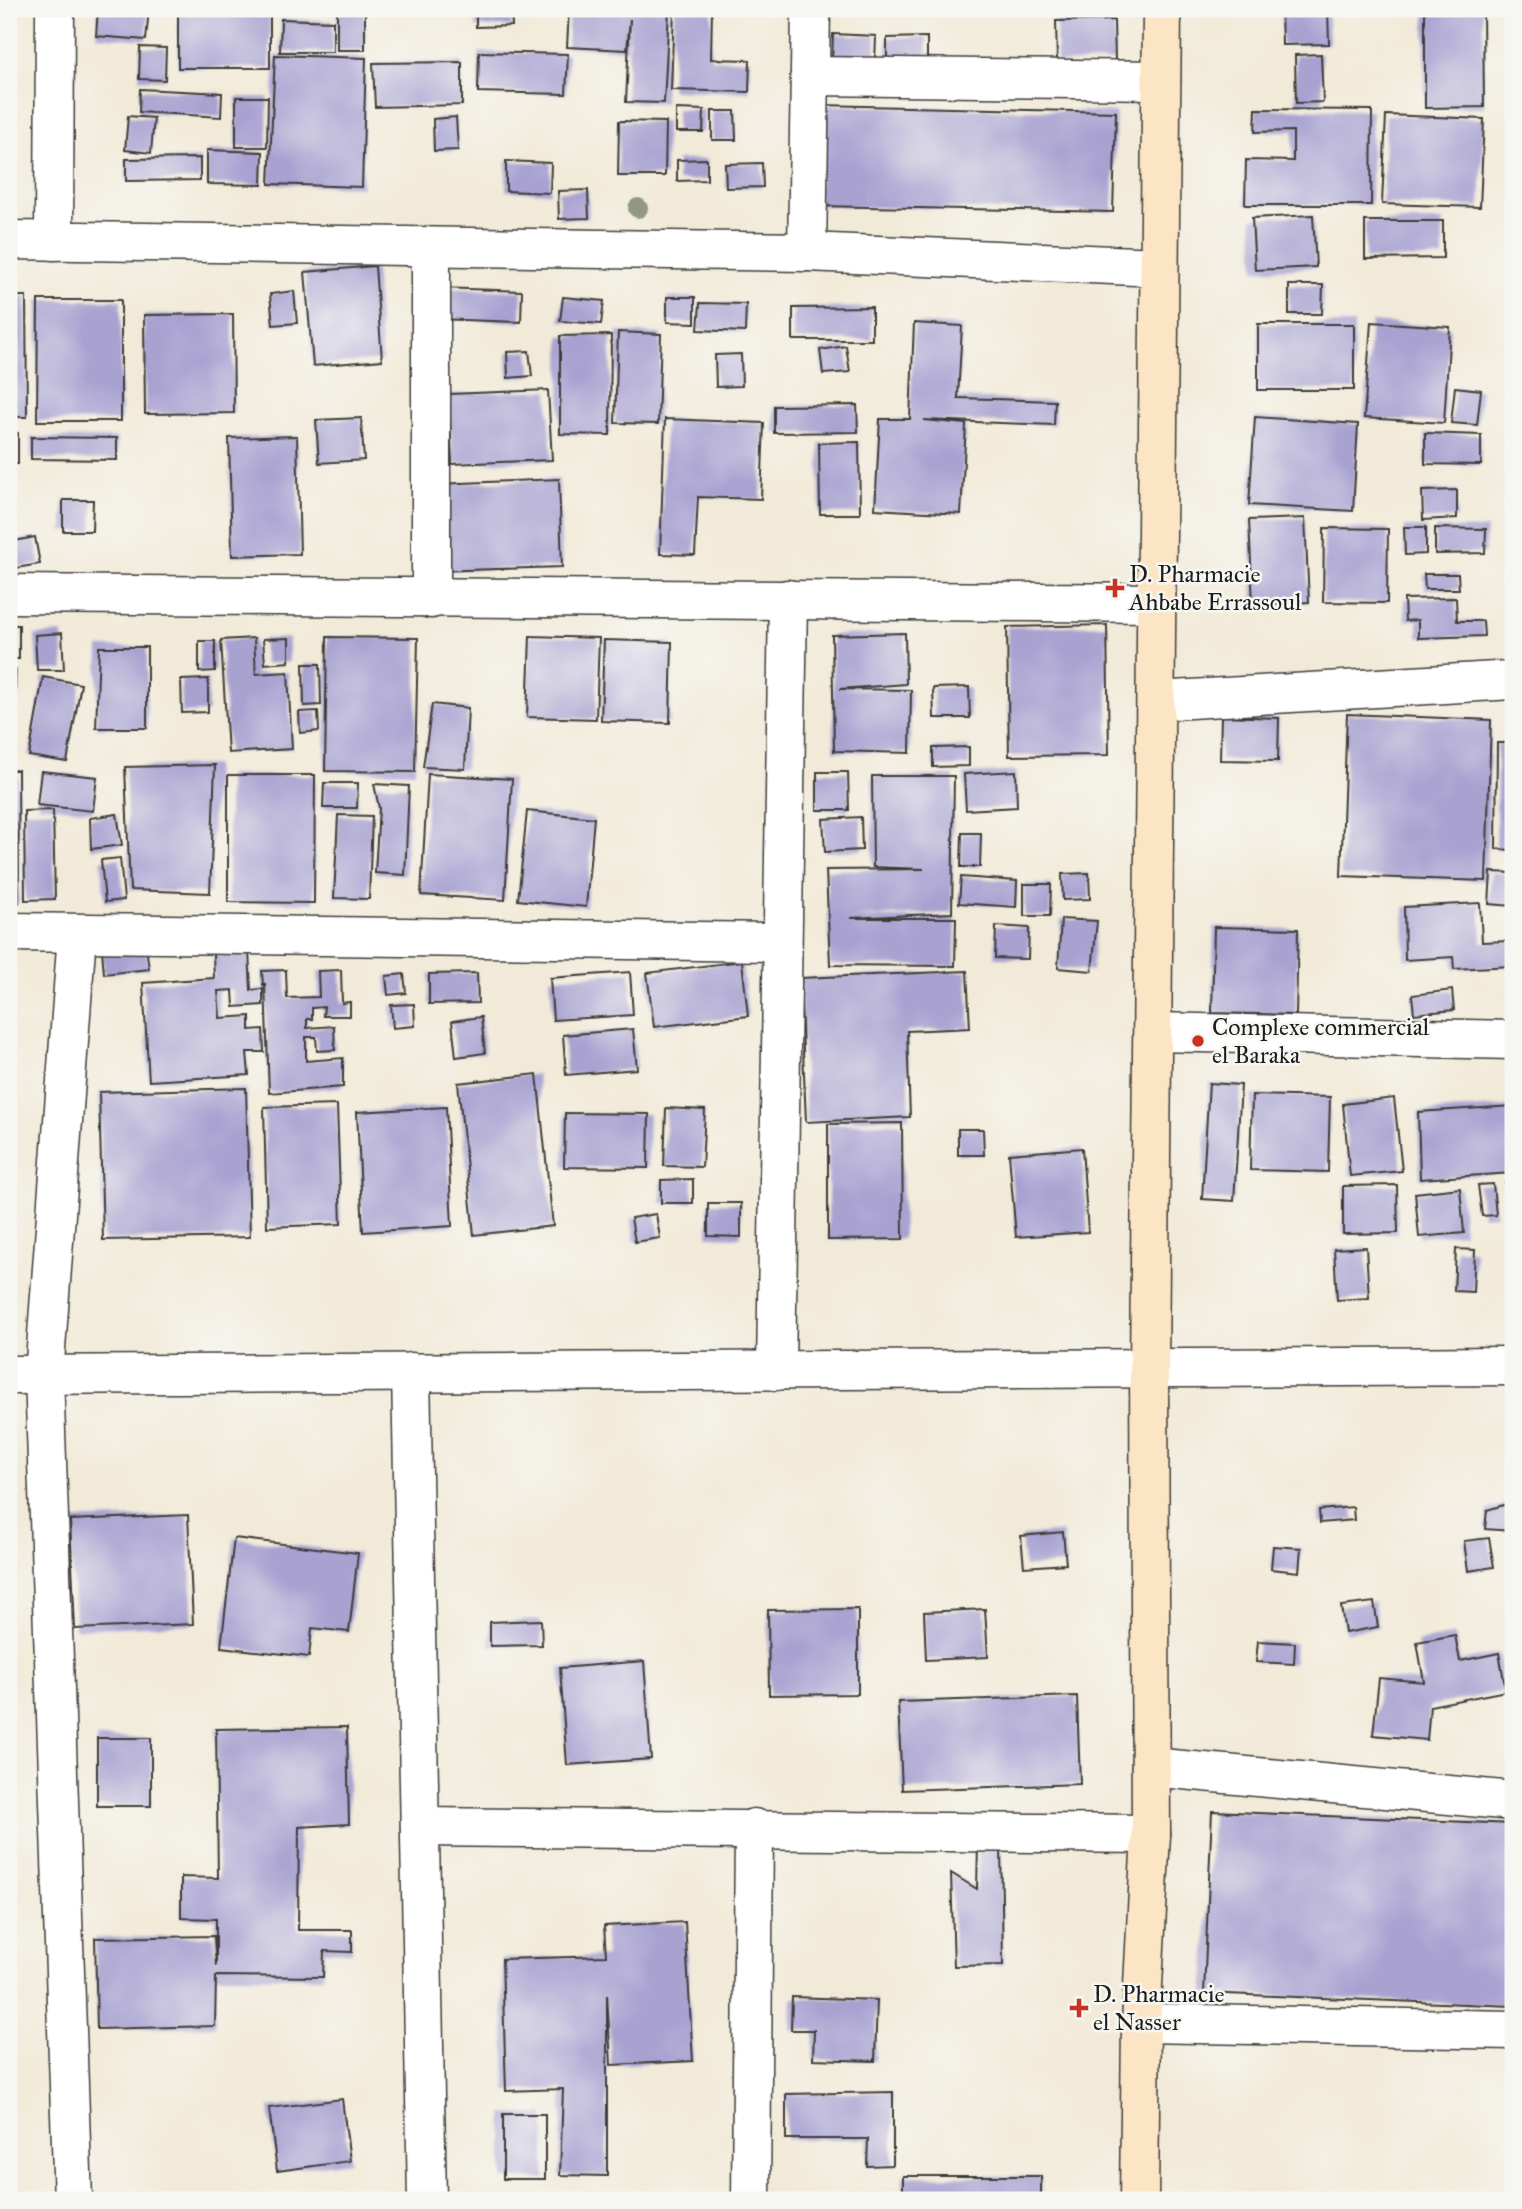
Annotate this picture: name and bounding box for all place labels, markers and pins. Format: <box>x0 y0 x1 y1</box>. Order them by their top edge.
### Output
place label: D. Pharmacie Ahbabe Errassoul <box>1128 559 1302 617</box>
marker: D. Pharmacie Ahbabe Errassoul <box>1107 580 1123 596</box>
place label: Complexe commercial el Baraka <box>1212 1012 1430 1070</box>
marker: Complexe commercial el Baraka <box>1190 1033 1206 1049</box>
place label: D. Pharmacie el Nasser <box>1093 1979 1225 2037</box>
marker: D. Pharmacie el Nasser <box>1071 2000 1087 2016</box>

